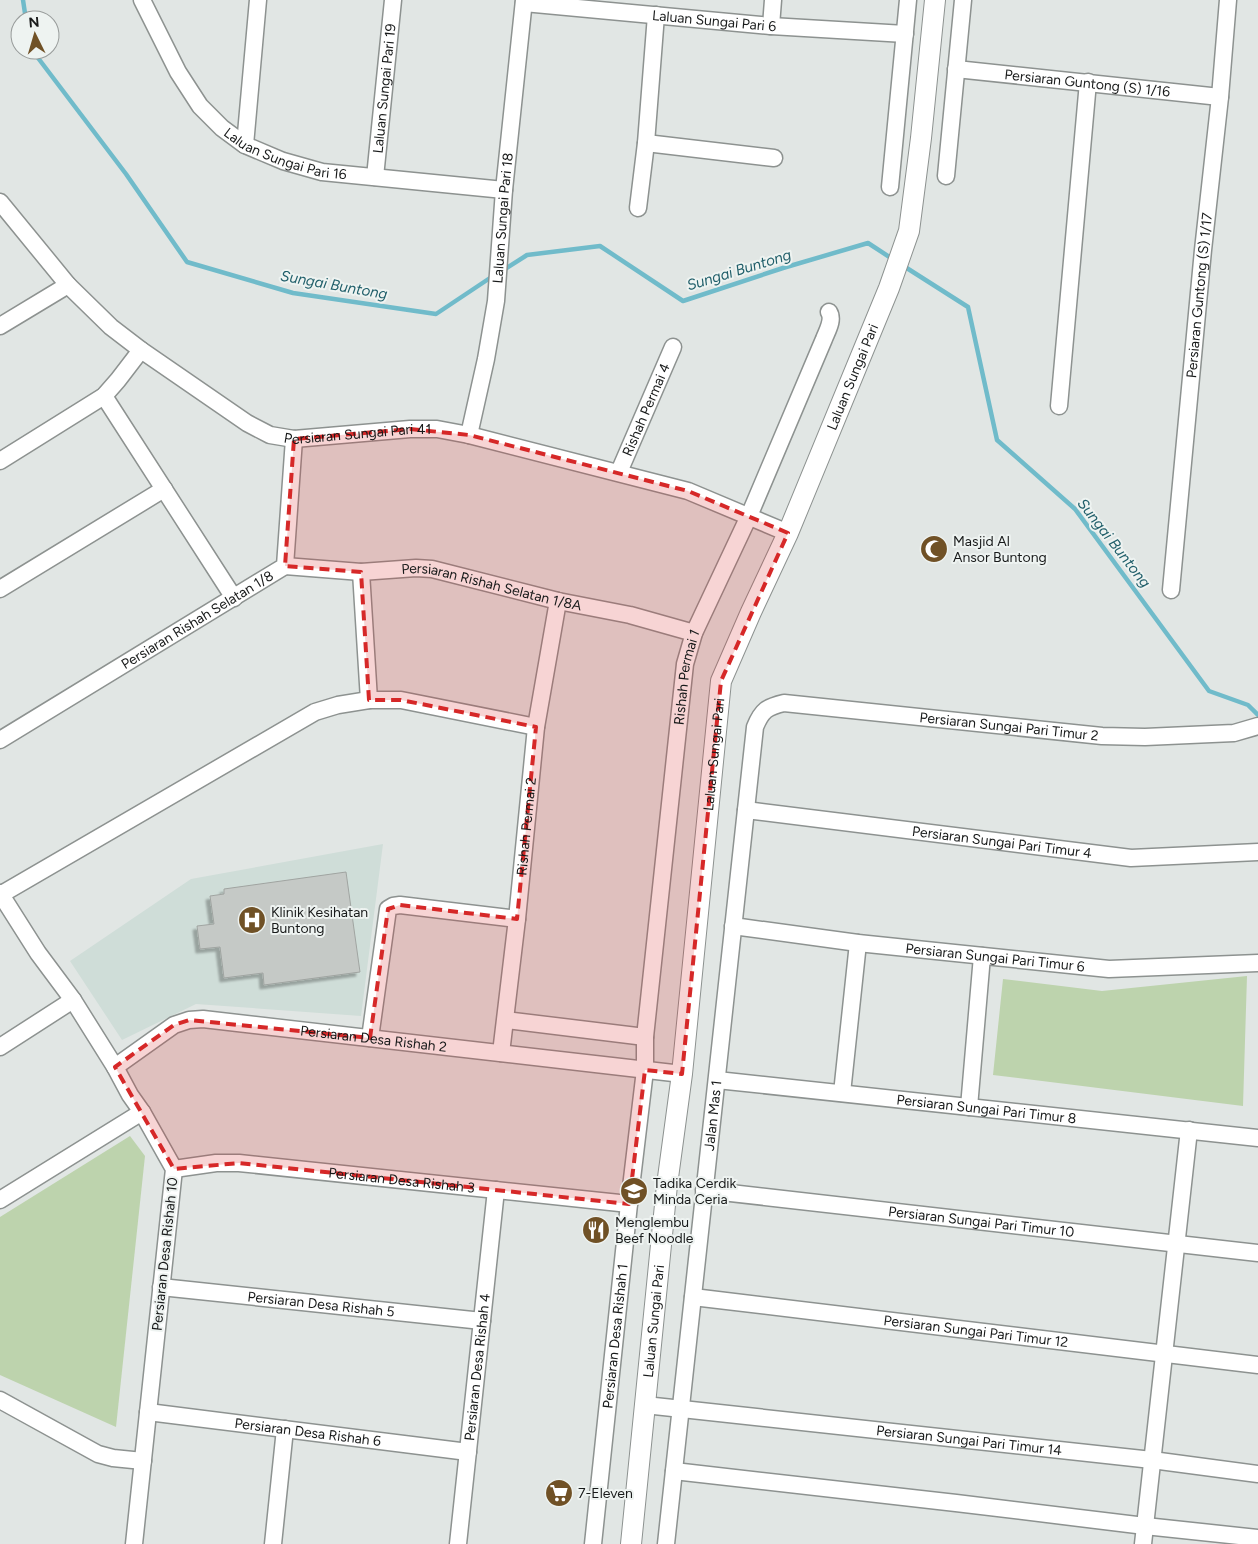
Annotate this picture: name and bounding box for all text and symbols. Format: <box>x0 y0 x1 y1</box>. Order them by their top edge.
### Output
street label: Laluan Sungai Pari 6 <box>651 6 777 35</box>
north arrow <box>10 10 60 60</box>
text: N <box>28 14 40 31</box>
street label: Laluan Sungai Pari 19 <box>369 23 399 154</box>
street label: Persiaran Guntong (S) 1/16 <box>1004 66 1171 100</box>
street label: Laluan Sungai Pari 16 <box>221 124 347 183</box>
street label: Laluan Sungai Pari 18 <box>489 152 516 284</box>
street label: Persiaran Guntong (S) 1/17 <box>1182 211 1216 379</box>
water label: Sungai Buntong <box>685 246 794 294</box>
water label: Sungai Buntong <box>279 267 389 303</box>
street label: Laluan Sungai Pari <box>823 321 882 433</box>
street label: Rishah Permai 4 <box>618 360 674 459</box>
street label: Persiaran Sungai Pari 41 <box>283 421 431 448</box>
water label: Sungai Buntong <box>1074 495 1155 591</box>
place label: Masjid Al Ansor Buntong <box>953 533 1047 566</box>
mosque icon: Masjid Al Ansor Buntong <box>919 534 949 564</box>
street label: Persiaran Rishah Selatan 1/8A <box>401 559 584 614</box>
street label: Persiaran Rishah Selatan 1/8 <box>118 567 276 673</box>
street label: Rishah Permai 1 <box>670 627 703 726</box>
street label: Laluan Sungai Pari <box>700 697 728 812</box>
street label: Persiaran Sungai Pari Timur 2 <box>919 709 1099 744</box>
street label: Rishah Permai 2 <box>513 776 539 876</box>
street label: Persiaran Sungai Pari Timur 4 <box>911 822 1093 862</box>
place label: Klinik Kesihatan Buntong <box>271 904 368 937</box>
hospital icon: Klinik Kesihatan Buntong <box>237 905 267 935</box>
street label: Persiaran Sungai Pari Timur 6 <box>905 939 1086 975</box>
street label: Persiaran Desa Rishah 2 <box>299 1022 448 1055</box>
street label: Jalan Mas 1 <box>700 1079 725 1152</box>
street label: Persiaran Sungai Pari Timur 8 <box>896 1091 1077 1127</box>
street label: Persiaran Desa Rishah 3 <box>328 1164 476 1196</box>
place label: Tadika Cerdik Minda Ceria <box>653 1175 737 1208</box>
street label: Persiaran Desa Rishah 10 <box>148 1176 182 1332</box>
school or university icon: Tadika Cerdik Minda Ceria <box>619 1176 649 1206</box>
street label: Persiaran Sungai Pari Timur 10 <box>887 1203 1075 1241</box>
place label: Menglembu Beef Noodle <box>615 1214 694 1247</box>
restaurant icon: Menglembu Beef Noodle <box>581 1215 611 1245</box>
street label: Persiaran Desa Rishah 1 <box>599 1263 631 1409</box>
street label: Laluan Sungai Pari <box>639 1264 667 1378</box>
street label: Persiaran Desa Rishah 5 <box>247 1288 395 1320</box>
street label: Persiaran Desa Rishah 4 <box>461 1292 493 1442</box>
street label: Persiaran Sungai Pari Timur 12 <box>883 1312 1069 1351</box>
street label: Persiaran Desa Rishah 6 <box>233 1414 382 1450</box>
street label: Persiaran Sungai Pari Timur 14 <box>875 1422 1063 1459</box>
supermarket icon: 7-Eleven <box>544 1478 574 1508</box>
place label: 7-Eleven <box>578 1485 633 1502</box>

